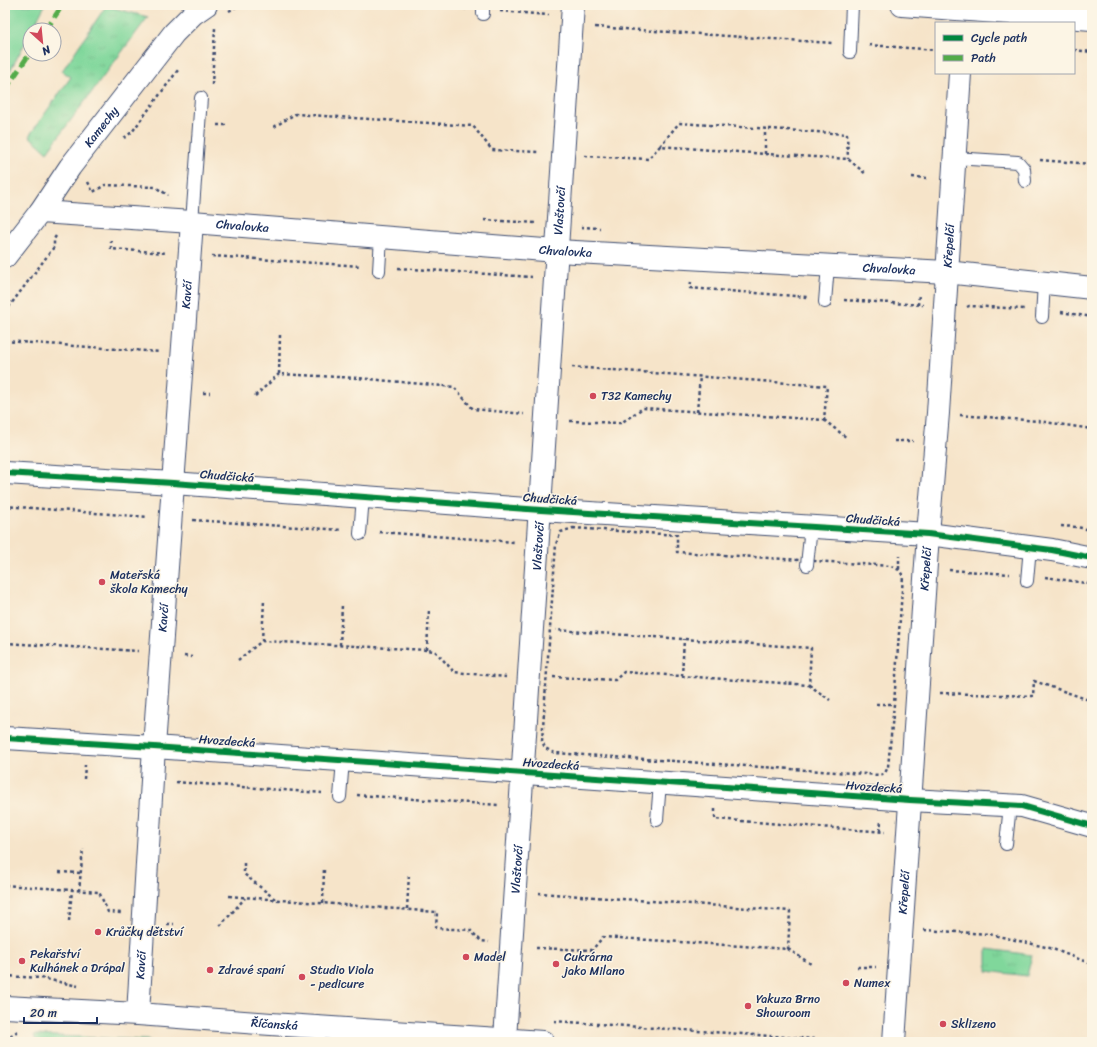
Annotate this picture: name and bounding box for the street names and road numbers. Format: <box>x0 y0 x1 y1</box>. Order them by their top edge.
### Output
street label: Kamechy <box>78 101 125 152</box>
street label: Vlaštovčí <box>547 184 572 236</box>
street label: Chvalovka <box>215 213 270 239</box>
street label: Křepelčí <box>936 222 961 268</box>
street label: Chvalovka <box>538 239 593 264</box>
street label: Chvalovka <box>862 257 916 281</box>
street label: Kavčí <box>175 278 199 310</box>
street label: Chudčická <box>199 463 255 489</box>
street label: Chudčická <box>522 486 578 512</box>
street label: Chudčická <box>845 507 901 533</box>
street label: Vlaštovčí <box>526 520 551 571</box>
street label: Křepelčí <box>913 545 938 592</box>
street label: Kavčí <box>151 601 175 633</box>
street label: Hvozdecká <box>198 728 256 754</box>
street label: Hvozdecká <box>522 751 580 777</box>
street label: Hvozdecká <box>845 774 903 800</box>
street label: Vlaštovčí <box>504 843 530 894</box>
street label: Křepelčí <box>892 868 917 915</box>
street label: Kavčí <box>129 949 153 980</box>
street label: Říčanská <box>250 1012 299 1037</box>

